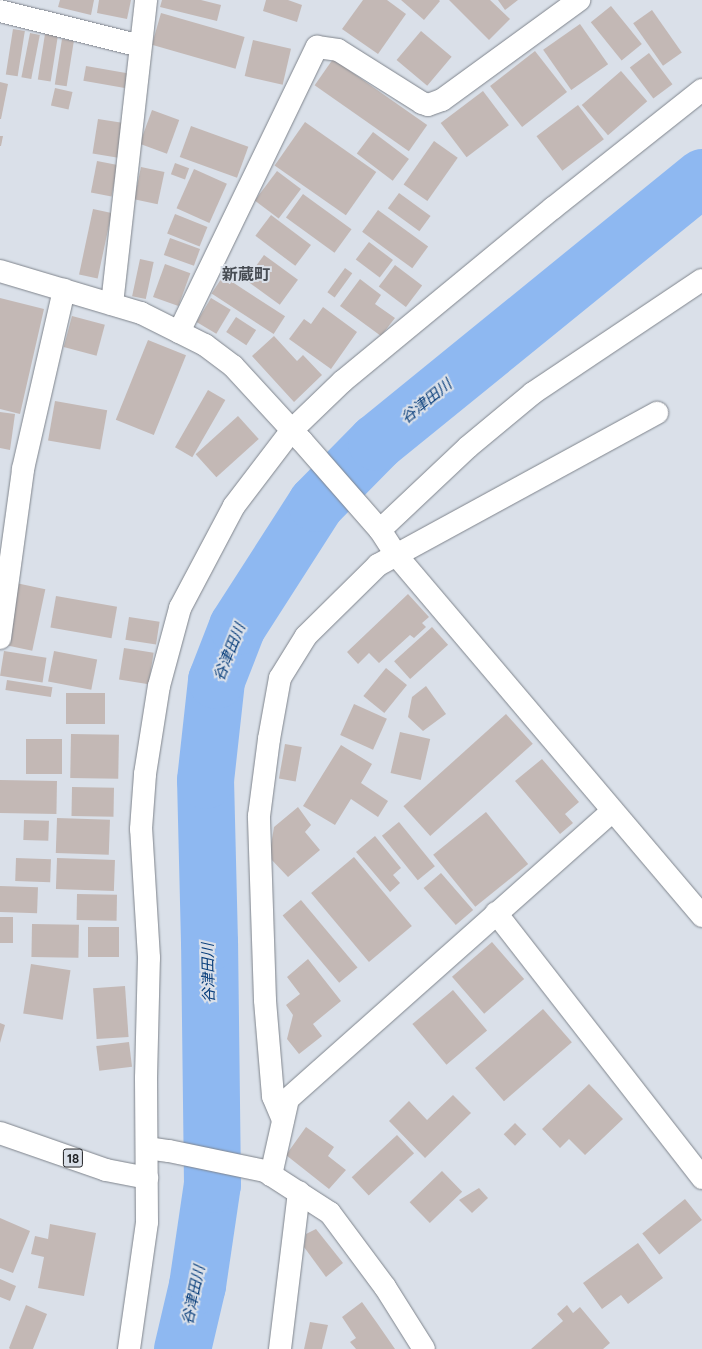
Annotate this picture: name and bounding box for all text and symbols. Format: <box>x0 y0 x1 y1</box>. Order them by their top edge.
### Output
district label: 新蔵町 <box>222 264 270 284</box>
water label: 谷津田川 <box>397 375 455 427</box>
water label: 谷津田川 <box>209 621 249 683</box>
water label: 谷津田川 <box>198 943 218 1003</box>
road number: 18 <box>62 1147 84 1169</box>
water label: 谷津田川 <box>178 1264 208 1326</box>

